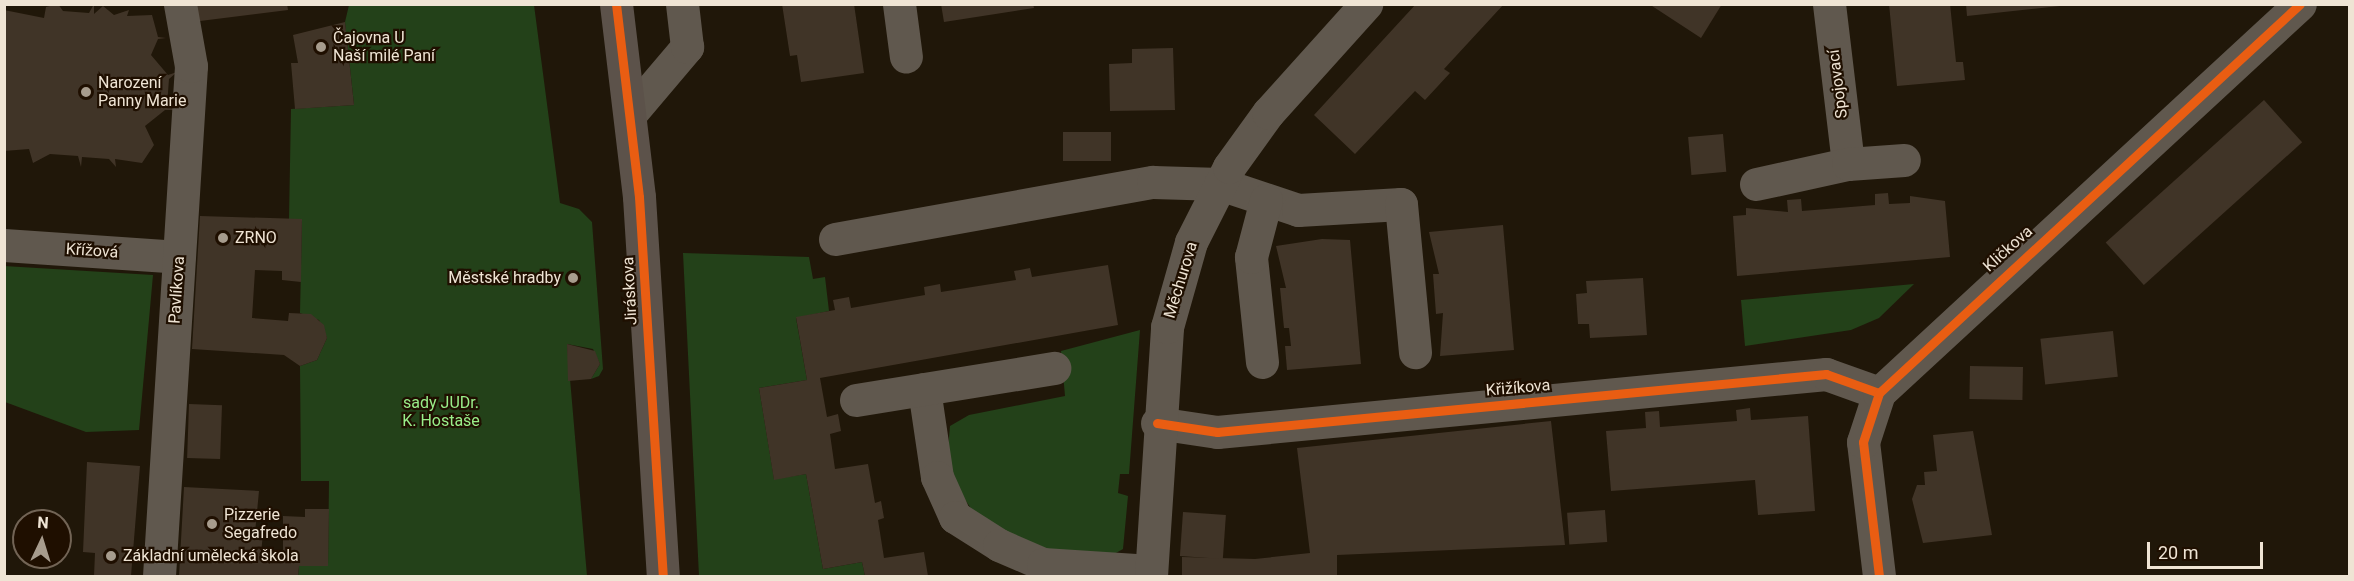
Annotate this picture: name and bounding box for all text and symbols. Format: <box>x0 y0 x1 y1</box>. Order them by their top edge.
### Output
place label: Čajovna U Naší milé Paní <box>333 28 435 66</box>
marker: Čajovna U Naší milé Paní <box>314 40 328 54</box>
street label: Spojovací <box>1824 49 1852 119</box>
place label: Narození Panny Marie <box>98 73 186 111</box>
marker: Narození Panny Marie <box>79 85 93 99</box>
street label: Kličkova <box>1979 222 2037 276</box>
place label: ZRNO <box>235 228 277 248</box>
marker: ZRNO <box>216 231 230 245</box>
street label: Měchurova <box>1160 239 1202 321</box>
street label: Křížová <box>65 240 119 262</box>
street label: Pavlíkova <box>165 256 189 324</box>
street label: Jiráskova <box>619 256 641 326</box>
place label: Městské hradby <box>448 268 561 288</box>
marker: Městské hradby <box>566 271 580 285</box>
street label: Křižíkova <box>1485 376 1551 400</box>
park label: sady JUDr. K. Hostaše <box>402 393 480 431</box>
place label: Pizzerie Segafredo <box>224 505 297 543</box>
north arrow <box>12 509 72 569</box>
text: N <box>37 513 49 532</box>
marker: Pizzerie Segafredo <box>205 517 219 531</box>
scale bar <box>2150 530 2266 568</box>
text: 20 m <box>2158 542 2198 563</box>
place label: Základní umělecká škola <box>123 546 299 566</box>
marker: Základní umělecká škola <box>104 549 118 563</box>

